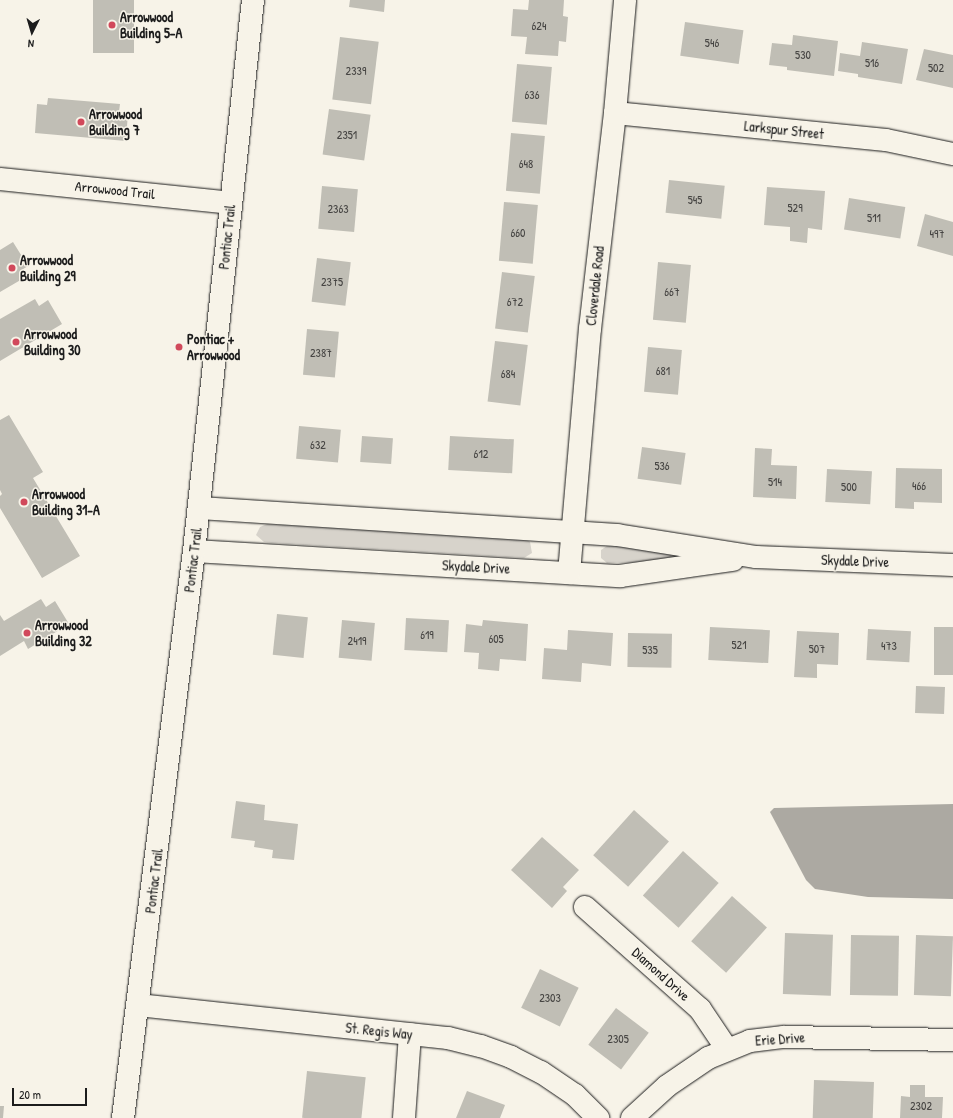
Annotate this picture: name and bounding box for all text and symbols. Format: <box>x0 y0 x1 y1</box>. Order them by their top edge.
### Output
place label: Arrowwood Building 5-A <box>120 9 182 42</box>
north arrow <box>12 12 52 52</box>
house number: 624 <box>532 19 546 33</box>
marker: Arrowwood Building 5-A <box>107 20 117 30</box>
house number: 546 <box>705 36 719 50</box>
text: N <box>27 37 34 51</box>
house number: 530 <box>795 48 811 62</box>
house number: 516 <box>865 56 879 70</box>
house number: 502 <box>928 61 944 75</box>
house number: 2339 <box>346 64 366 78</box>
house number: 636 <box>525 88 539 102</box>
place label: Arrowwood Building 7 <box>89 106 142 138</box>
marker: Arrowwood Building 7 <box>76 117 86 127</box>
street label: Larkspur Street <box>743 117 825 143</box>
house number: 2351 <box>337 128 357 142</box>
house number: 648 <box>519 157 533 171</box>
street label: Arrowwood Trail <box>74 177 156 203</box>
house number: 545 <box>688 193 702 207</box>
house number: 529 <box>787 201 803 215</box>
house number: 2363 <box>327 202 349 216</box>
street label: Pontiac Trail <box>215 204 239 270</box>
house number: 511 <box>867 211 881 225</box>
house number: 660 <box>511 226 525 240</box>
house number: 497 <box>930 227 944 241</box>
street label: Cloverdale Road <box>582 245 608 327</box>
place label: Arrowwood Building 29 <box>20 252 76 284</box>
marker: Arrowwood Building 29 <box>7 263 17 273</box>
house number: 2375 <box>321 275 343 289</box>
house number: 667 <box>664 285 680 299</box>
house number: 672 <box>507 295 523 309</box>
place label: Arrowwood Building 30 <box>24 326 80 358</box>
place label: Pontiac + Arrowwood <box>187 331 240 364</box>
marker: Arrowwood Building 30 <box>11 337 21 347</box>
marker: Pontiac + Arrowwood <box>174 342 184 352</box>
house number: 2387 <box>310 346 332 360</box>
house number: 681 <box>656 364 670 378</box>
house number: 684 <box>501 367 515 381</box>
house number: 632 <box>310 438 326 452</box>
house number: 612 <box>474 447 488 461</box>
house number: 536 <box>654 459 670 473</box>
house number: 514 <box>768 475 782 489</box>
house number: 466 <box>912 479 926 493</box>
house number: 500 <box>841 480 857 494</box>
place label: Arrowwood Building 31-A <box>32 486 100 518</box>
marker: Arrowwood Building 31-A <box>19 497 29 507</box>
street label: Pontiac Trail <box>181 527 205 593</box>
street label: Skydale Drive <box>821 551 889 571</box>
street label: Skydale Drive <box>442 557 510 577</box>
place label: Arrowwood Building 32 <box>35 617 92 650</box>
marker: Arrowwood Building 32 <box>22 628 32 638</box>
house number: 619 <box>420 628 434 642</box>
house number: 605 <box>488 632 504 646</box>
house number: 2419 <box>348 634 366 648</box>
house number: 521 <box>731 638 747 652</box>
house number: 473 <box>881 639 897 653</box>
house number: 507 <box>809 642 825 656</box>
house number: 535 <box>642 643 658 657</box>
street label: Pontiac Trail <box>142 848 166 914</box>
street label: Diamond Drive <box>629 944 693 1004</box>
house number: 2303 <box>539 991 561 1005</box>
street label: St. Regis Way <box>345 1019 413 1043</box>
street label: Erie Drive <box>755 1029 805 1049</box>
house number: 2305 <box>607 1032 629 1046</box>
scale bar <box>14 1080 89 1106</box>
text: 20 m <box>19 1086 41 1103</box>
house number: 2302 <box>910 1099 932 1113</box>

